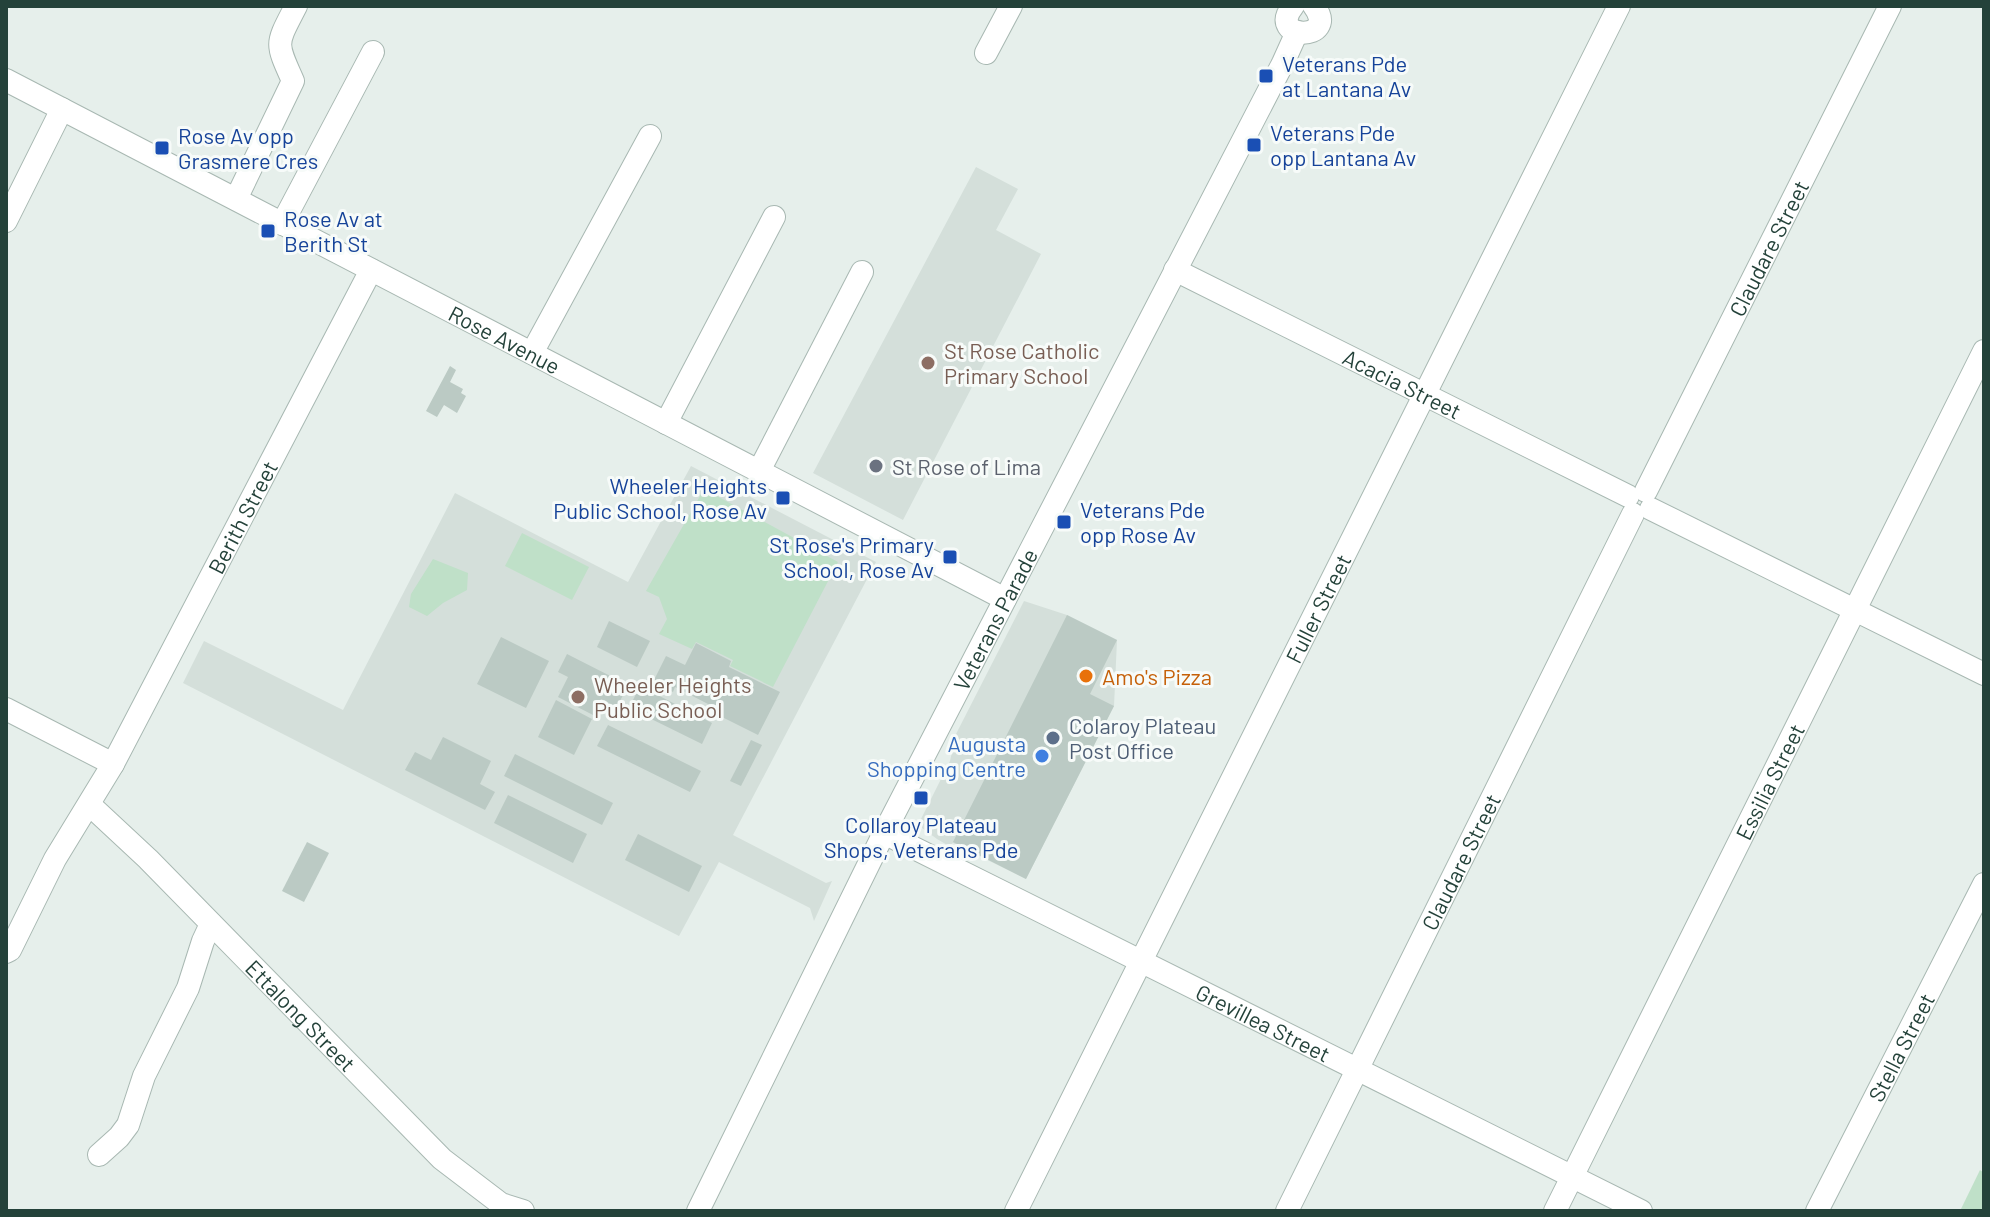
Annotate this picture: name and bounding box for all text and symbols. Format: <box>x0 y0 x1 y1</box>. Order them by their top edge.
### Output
place label: Veterans Pde at Lantana Av <box>1282 50 1411 101</box>
marker: Veterans Pde at Lantana Av <box>1257 67 1275 85</box>
place label: Veterans Pde opp Lantana Av <box>1270 119 1416 170</box>
place label: Rose Av opp Grasmere Cres <box>178 122 318 173</box>
marker: Veterans Pde opp Lantana Av <box>1245 136 1263 154</box>
marker: Rose Av opp Grasmere Cres <box>153 139 171 157</box>
street label: Claudare Street <box>1723 176 1813 320</box>
place label: Rose Av at Berith St <box>284 205 383 256</box>
marker: Rose Av at Berith St <box>259 222 277 240</box>
street label: Rose Avenue <box>445 299 565 379</box>
place label: St Rose Catholic Primary School <box>944 337 1100 388</box>
street label: Acacia Street <box>1339 343 1466 424</box>
marker: St Rose Catholic Primary School <box>919 354 937 372</box>
place label: St Rose of Lima <box>892 453 1041 479</box>
street label: Berith Street <box>202 456 282 578</box>
marker: St Rose of Lima <box>867 457 885 475</box>
place label: Wheeler Heights Public School, Rose Av <box>553 472 767 523</box>
marker: Wheeler Heights Public School, Rose Av <box>774 489 792 507</box>
place label: Veterans Pde opp Rose Av <box>1080 496 1205 547</box>
marker: Veterans Pde opp Rose Av <box>1055 513 1073 531</box>
place label: St Rose's Primary School, Rose Av <box>769 531 934 582</box>
street label: Veterans Parade <box>947 544 1042 695</box>
marker: St Rose's Primary School, Rose Av <box>941 548 959 566</box>
street label: Fuller Street <box>1280 550 1356 667</box>
place label: Amo's Pizza <box>1102 663 1212 689</box>
marker: Amo's Pizza <box>1077 667 1095 685</box>
place label: Wheeler Heights Public School <box>594 671 752 722</box>
marker: Wheeler Heights Public School <box>569 688 587 706</box>
place label: Colaroy Plateau Post Office <box>1069 712 1216 763</box>
street label: Essilia Street <box>1729 719 1809 844</box>
marker: Colaroy Plateau Post Office <box>1044 729 1062 747</box>
place label: Augusta Shopping Centre <box>867 730 1026 781</box>
marker: Augusta Shopping Centre <box>1033 747 1051 765</box>
marker: Collaroy Plateau Shops, Veterans Pde <box>912 789 930 807</box>
street label: Claudare Street <box>1416 789 1505 934</box>
place label: Collaroy Plateau Shops, Veterans Pde <box>824 811 1018 862</box>
street label: Ettalong Street <box>241 954 361 1076</box>
street label: Grevillea Street <box>1192 978 1335 1067</box>
street label: Stella Street <box>1862 989 1939 1106</box>

